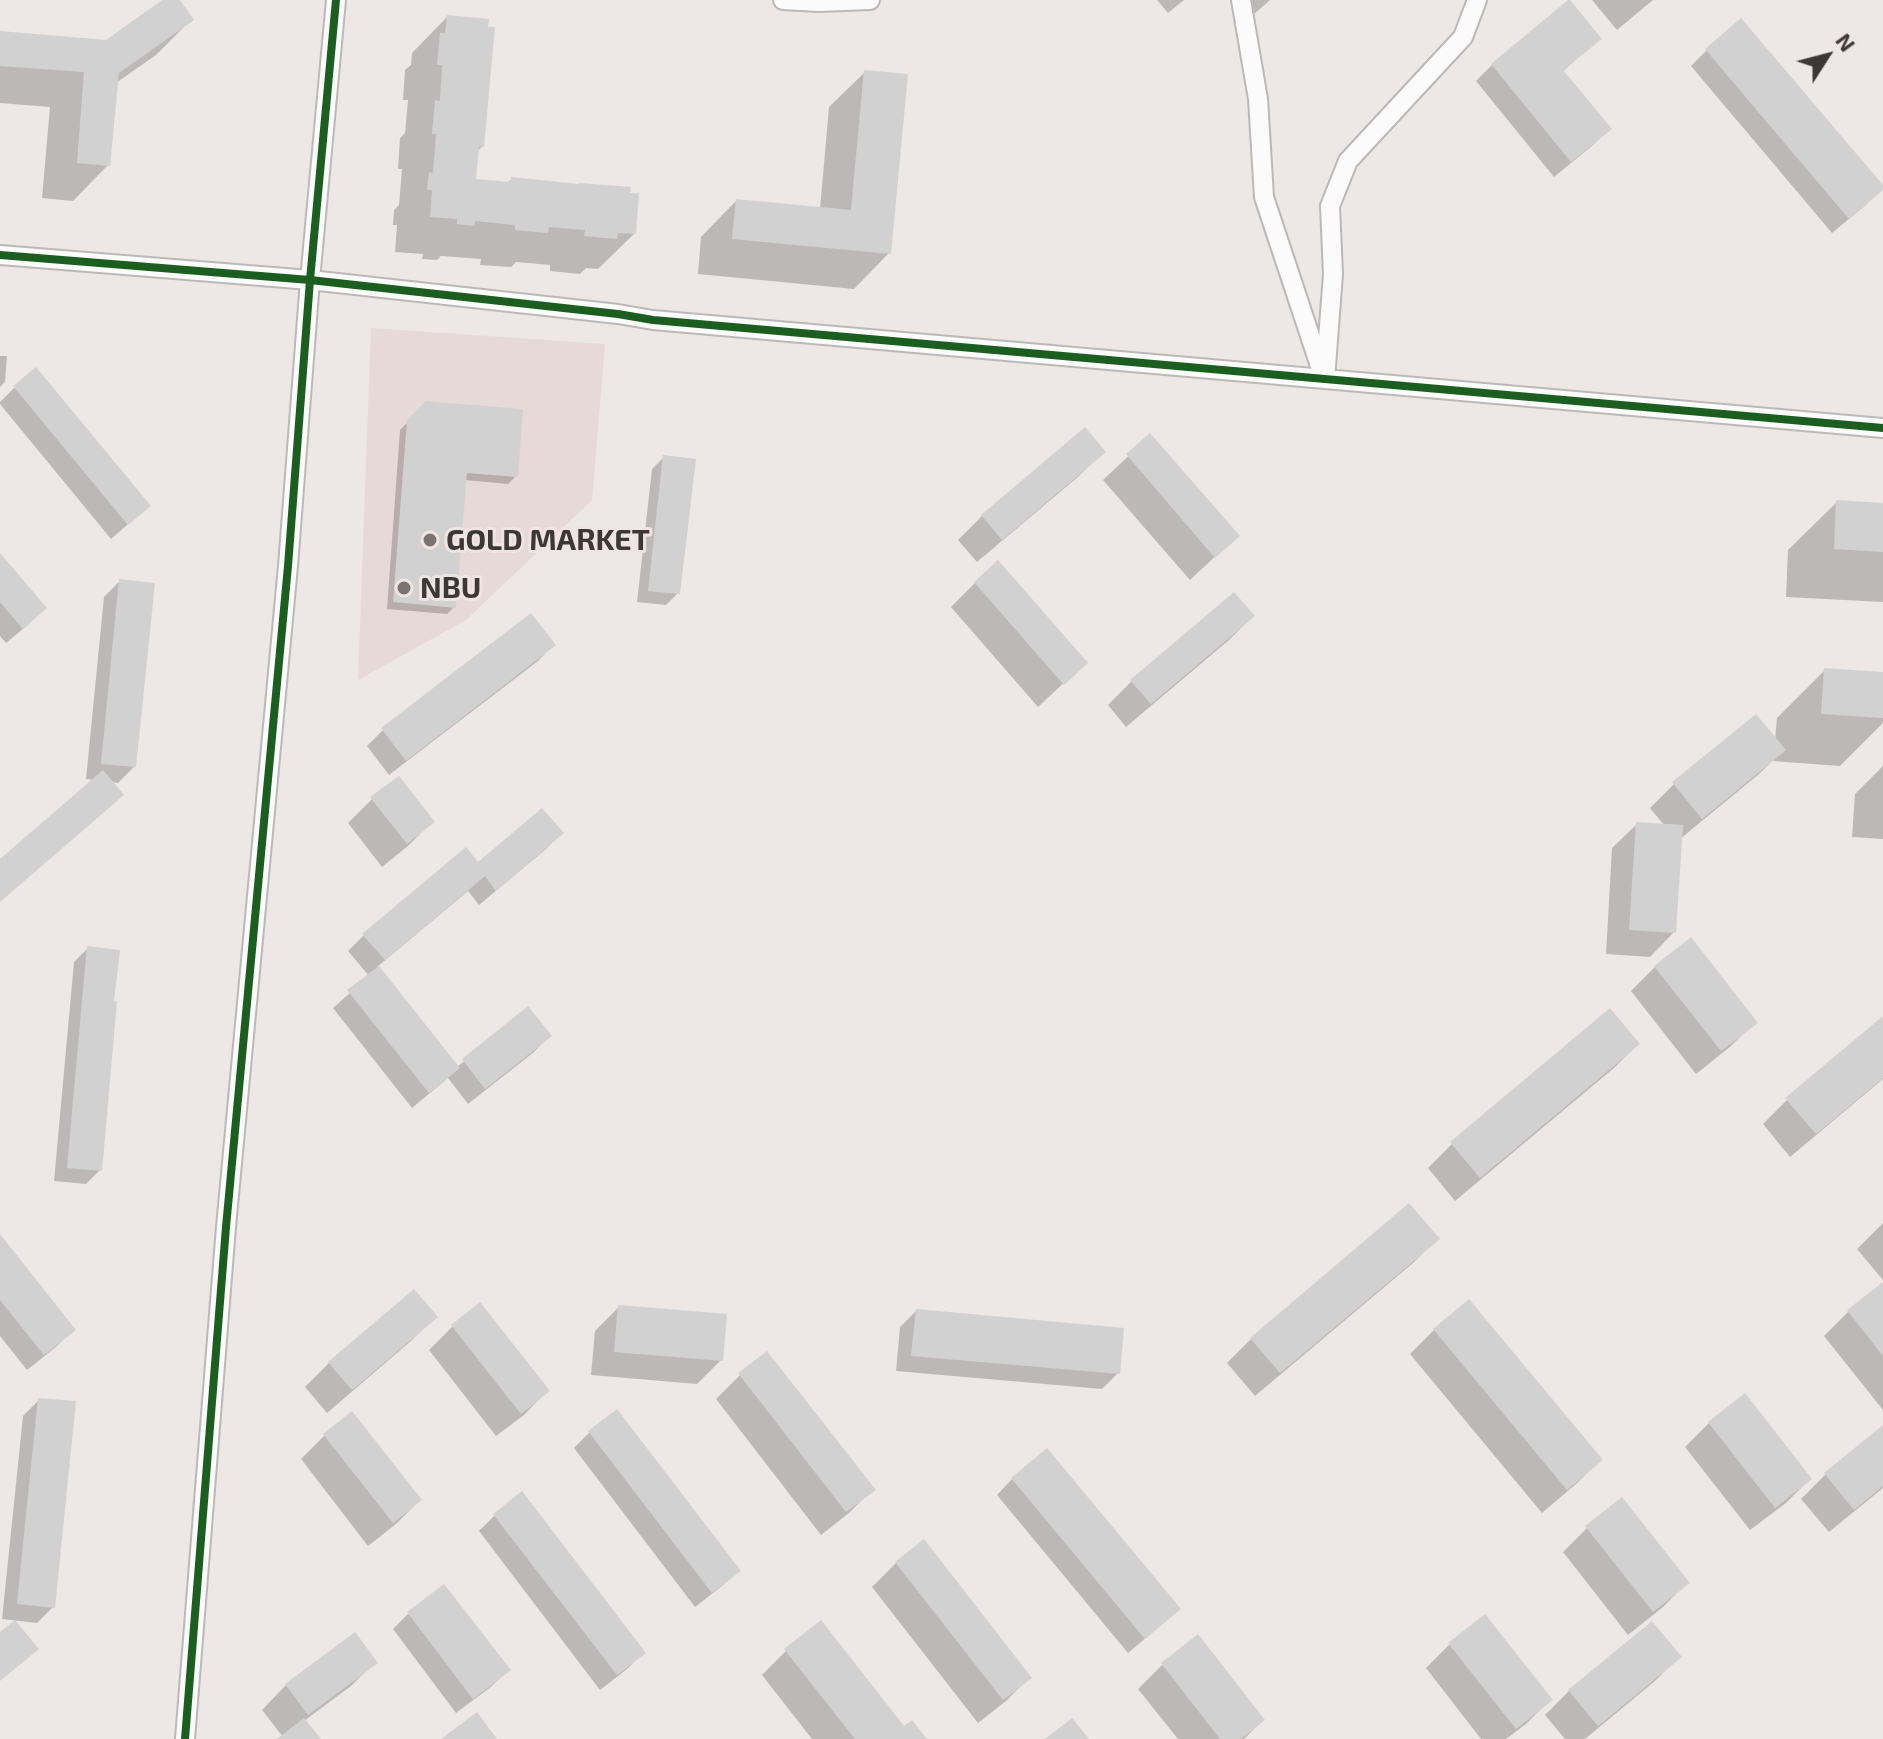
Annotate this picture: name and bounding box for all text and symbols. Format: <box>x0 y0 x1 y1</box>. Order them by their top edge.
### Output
north arrow <box>1787 16 1867 96</box>
text: N <box>1831 28 1862 56</box>
place label: GOLD MARKET <box>446 522 650 558</box>
marker: GOLD MARKET <box>421 531 439 549</box>
place label: NBU <box>420 570 481 606</box>
marker: NBU <box>395 579 413 597</box>

